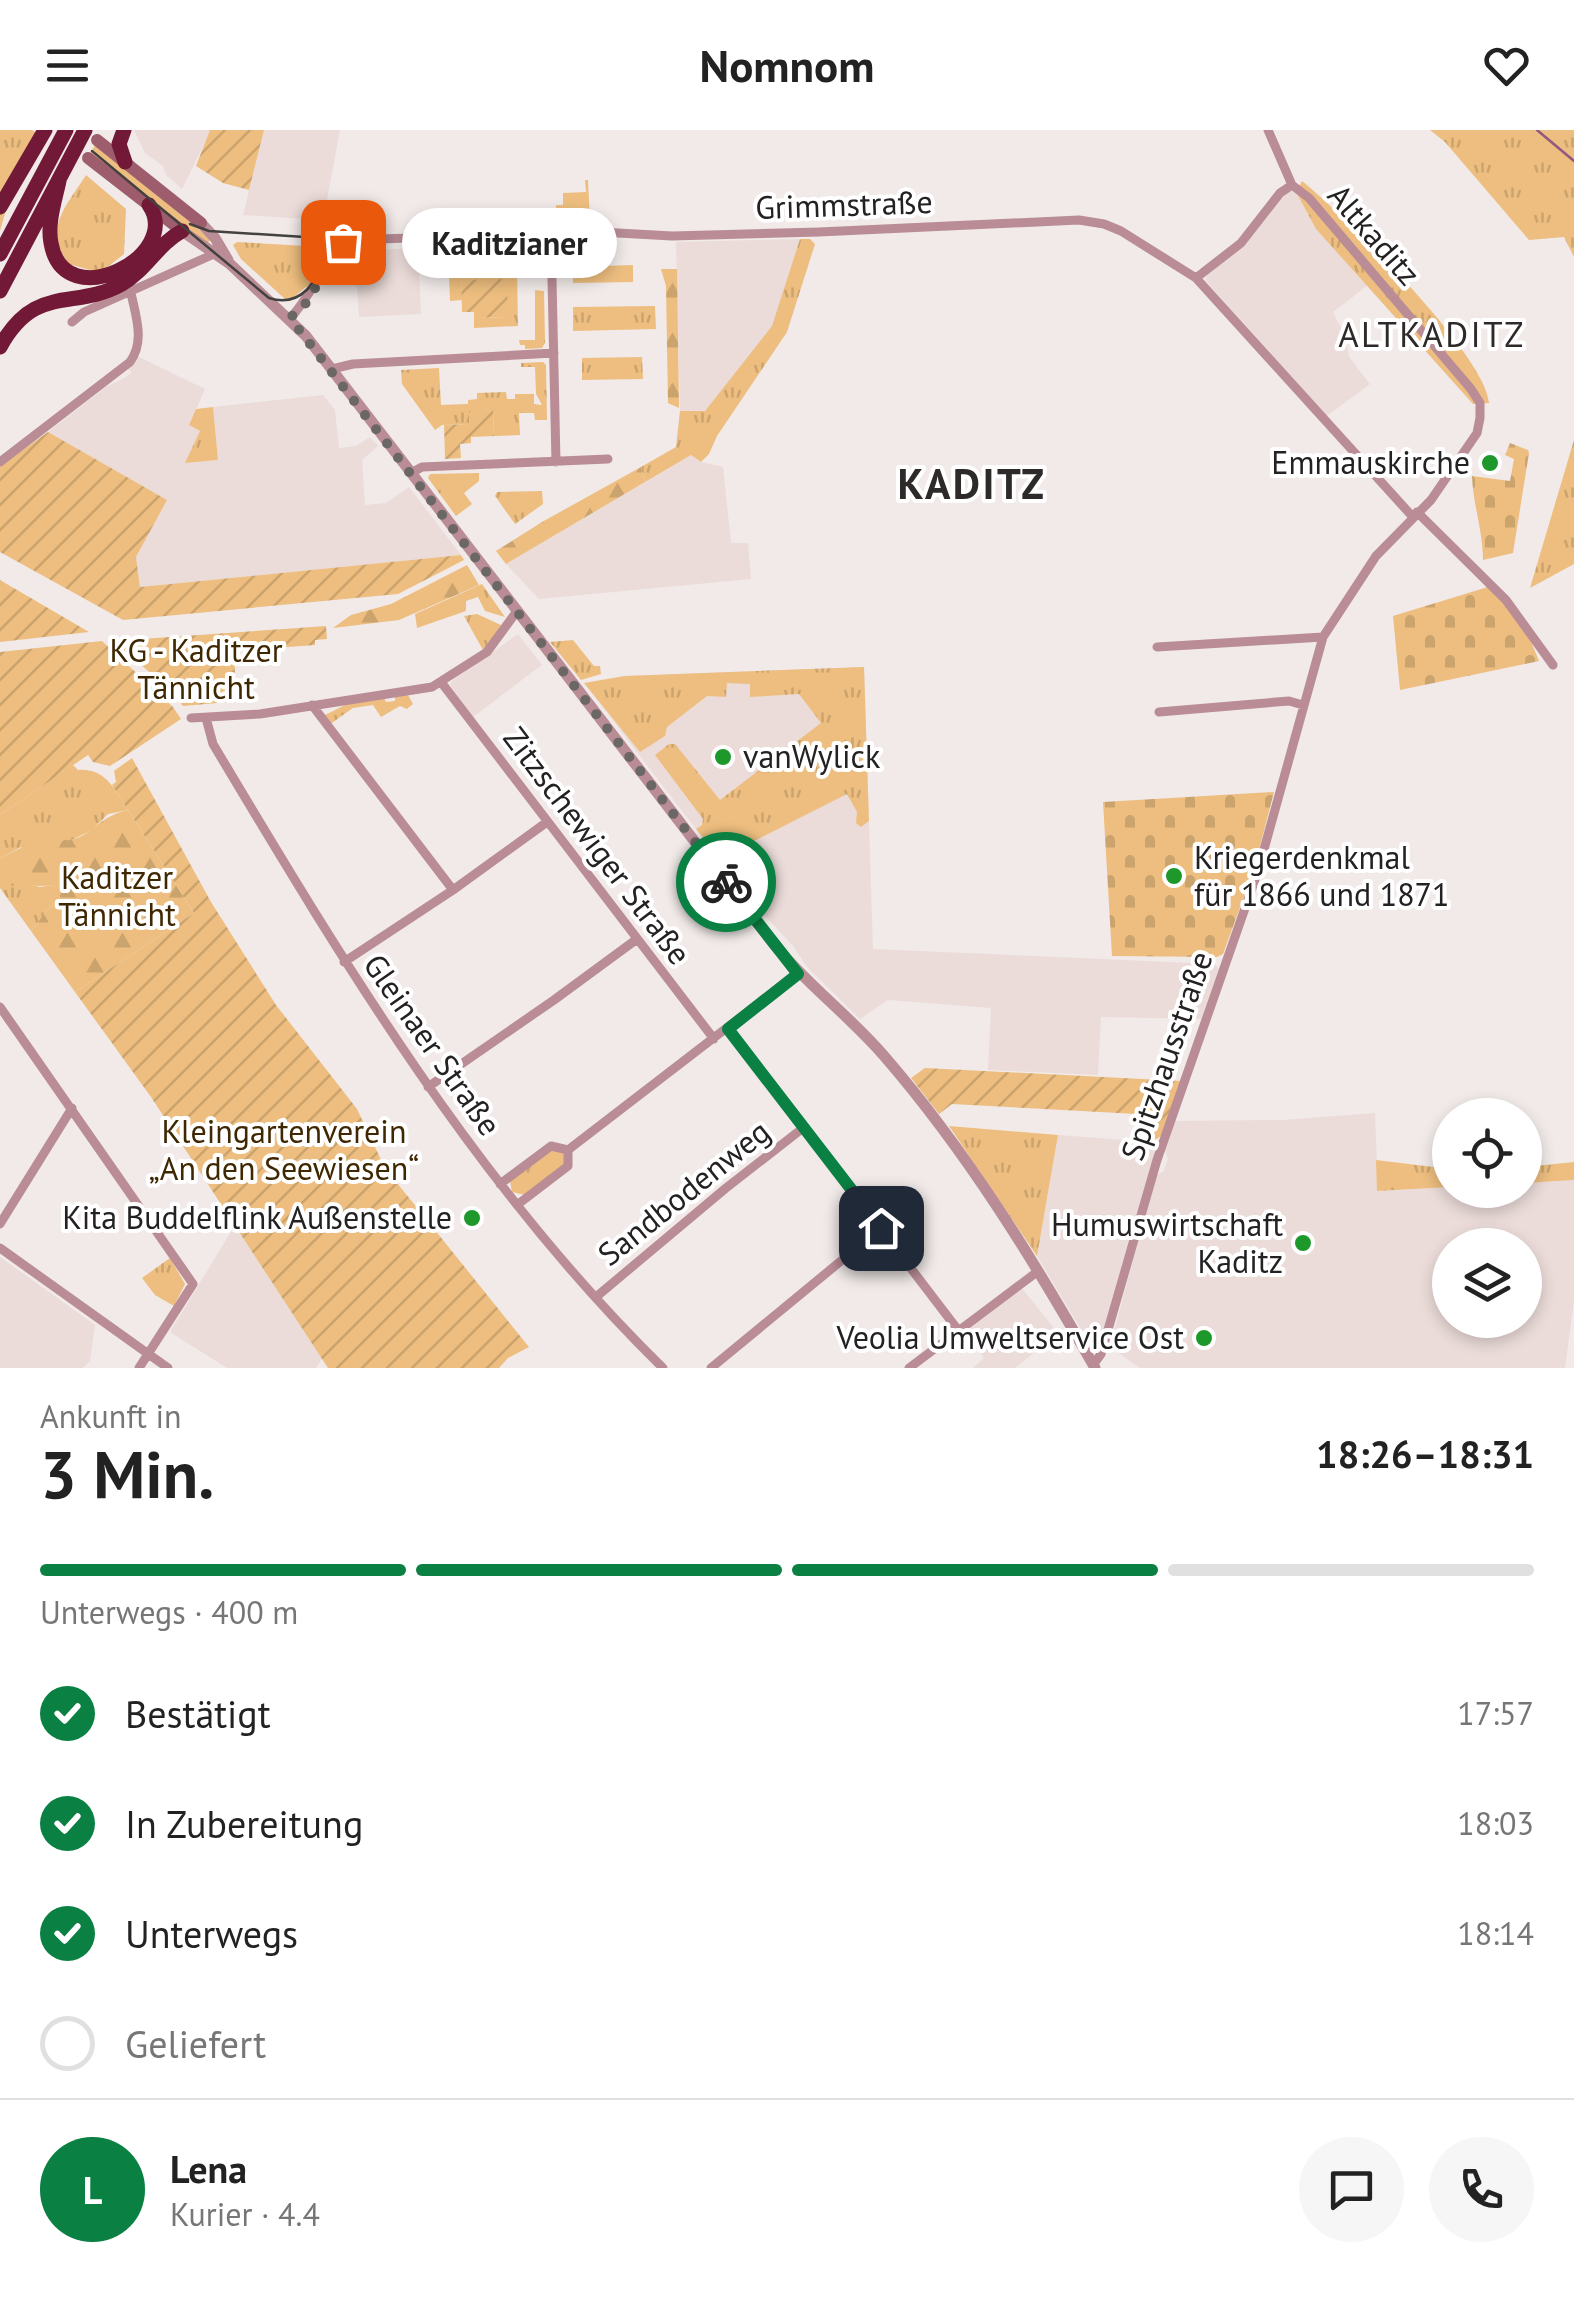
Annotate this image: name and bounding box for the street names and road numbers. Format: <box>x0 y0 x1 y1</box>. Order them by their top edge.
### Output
street label: Altkaditz <box>1319 175 1430 294</box>
street label: Grimmstraße <box>755 180 933 228</box>
street label: Zitzschewiger Straße <box>495 718 701 973</box>
street label: Gleinaer Straße <box>355 945 511 1144</box>
street label: Spitzhausstraße <box>1111 946 1221 1166</box>
street label: Sandbodenweg <box>589 1110 778 1274</box>

